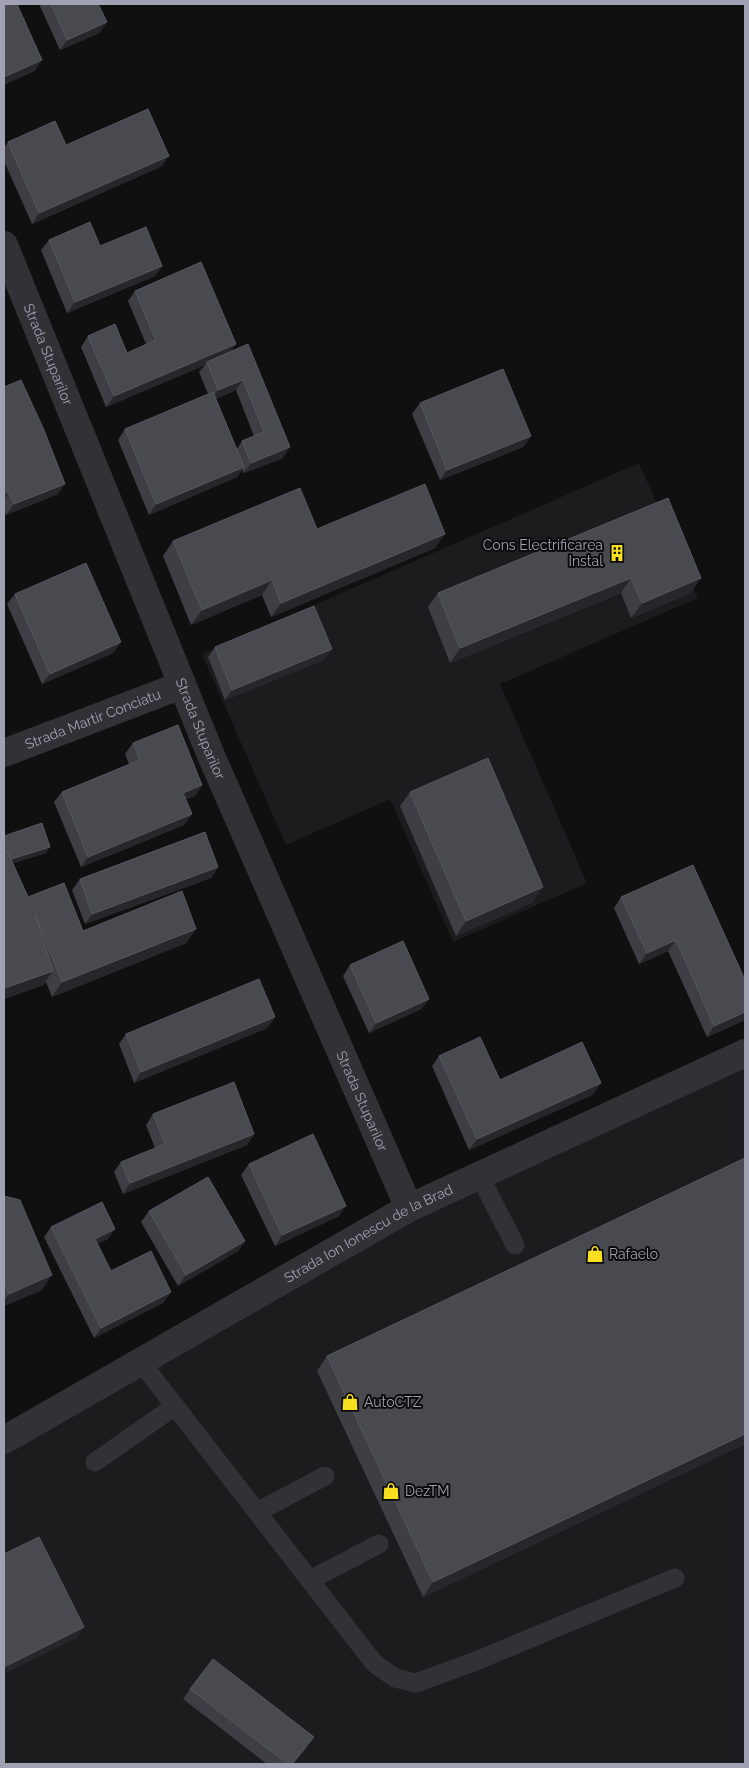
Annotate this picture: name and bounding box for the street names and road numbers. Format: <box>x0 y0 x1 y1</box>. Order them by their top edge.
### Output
street label: Strada Stuparilor <box>21 301 76 408</box>
street label: Strada Stuparilor <box>172 676 229 782</box>
street label: Strada Martir Conciatu <box>23 686 163 752</box>
street label: Strada Stuparilor <box>333 1048 391 1154</box>
street label: Strada Ion Ionescu de la Brad <box>281 1181 455 1286</box>

